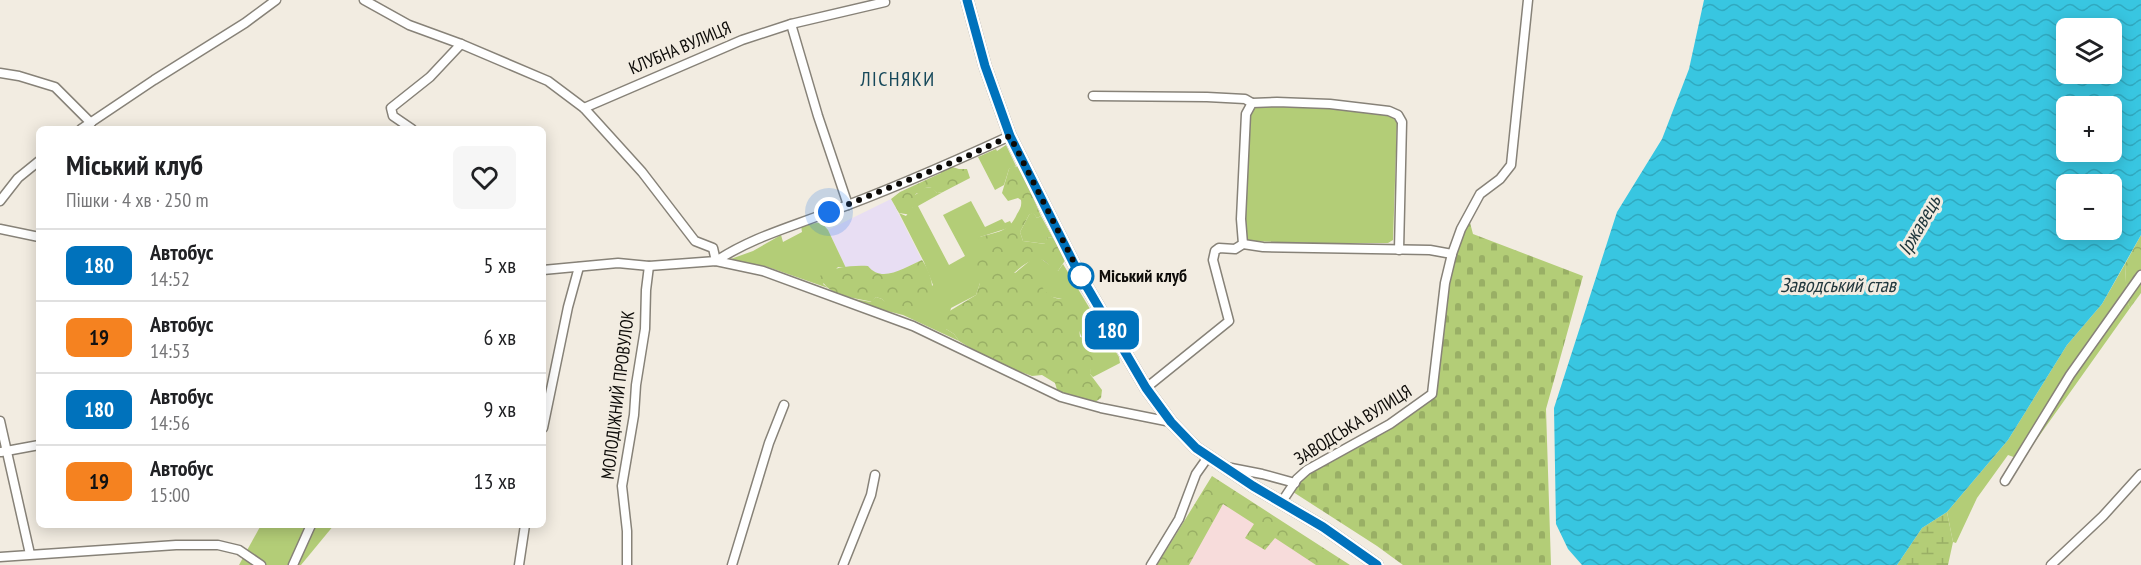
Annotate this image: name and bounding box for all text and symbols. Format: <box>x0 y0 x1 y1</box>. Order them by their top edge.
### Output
street label: КЛУБНА ВУЛИЦЯ <box>625 16 734 79</box>
map controls <box>2056 18 2122 240</box>
button: layers <box>2056 18 2122 84</box>
district label: ЛІСНЯКИ <box>859 66 936 92</box>
button: + <box>2056 96 2122 162</box>
text: Міський клуб <box>66 146 203 183</box>
button: heart <box>453 146 516 209</box>
button: − <box>2056 174 2122 240</box>
text: Пішки · 4 хв · 250 m <box>66 187 209 213</box>
water label: Іржавець <box>1892 189 1947 260</box>
your location <box>814 197 844 227</box>
text: Автобус <box>150 238 213 266</box>
text: 5 хв <box>484 251 516 279</box>
text: 180 <box>84 252 114 279</box>
marker: Міський клуб <box>1068 263 1094 289</box>
place label: Міський клуб <box>1099 264 1187 287</box>
text: 14:52 <box>150 266 190 292</box>
water label: Заводський став <box>1780 272 1898 298</box>
street label: МОЛОДІЖНИЙ ПРОВУЛОК <box>596 309 639 481</box>
text: Автобус <box>150 310 213 338</box>
line badge: 180 <box>1078 310 1146 350</box>
text: 180 <box>1097 317 1127 344</box>
text: 6 хв <box>484 323 516 351</box>
text: 19 <box>89 324 109 351</box>
text: 14:53 <box>150 338 190 364</box>
street label: ЗАВОДСЬКА ВУЛИЦЯ <box>1290 379 1416 470</box>
text: Автобус <box>150 382 213 410</box>
text: 9 хв <box>484 395 516 423</box>
text: 180 <box>84 396 114 423</box>
text: 14:56 <box>150 410 190 436</box>
text: Автобус <box>150 454 213 482</box>
text: 13 хв <box>474 467 516 495</box>
text: 19 <box>89 468 109 495</box>
text: 15:00 <box>150 482 190 508</box>

